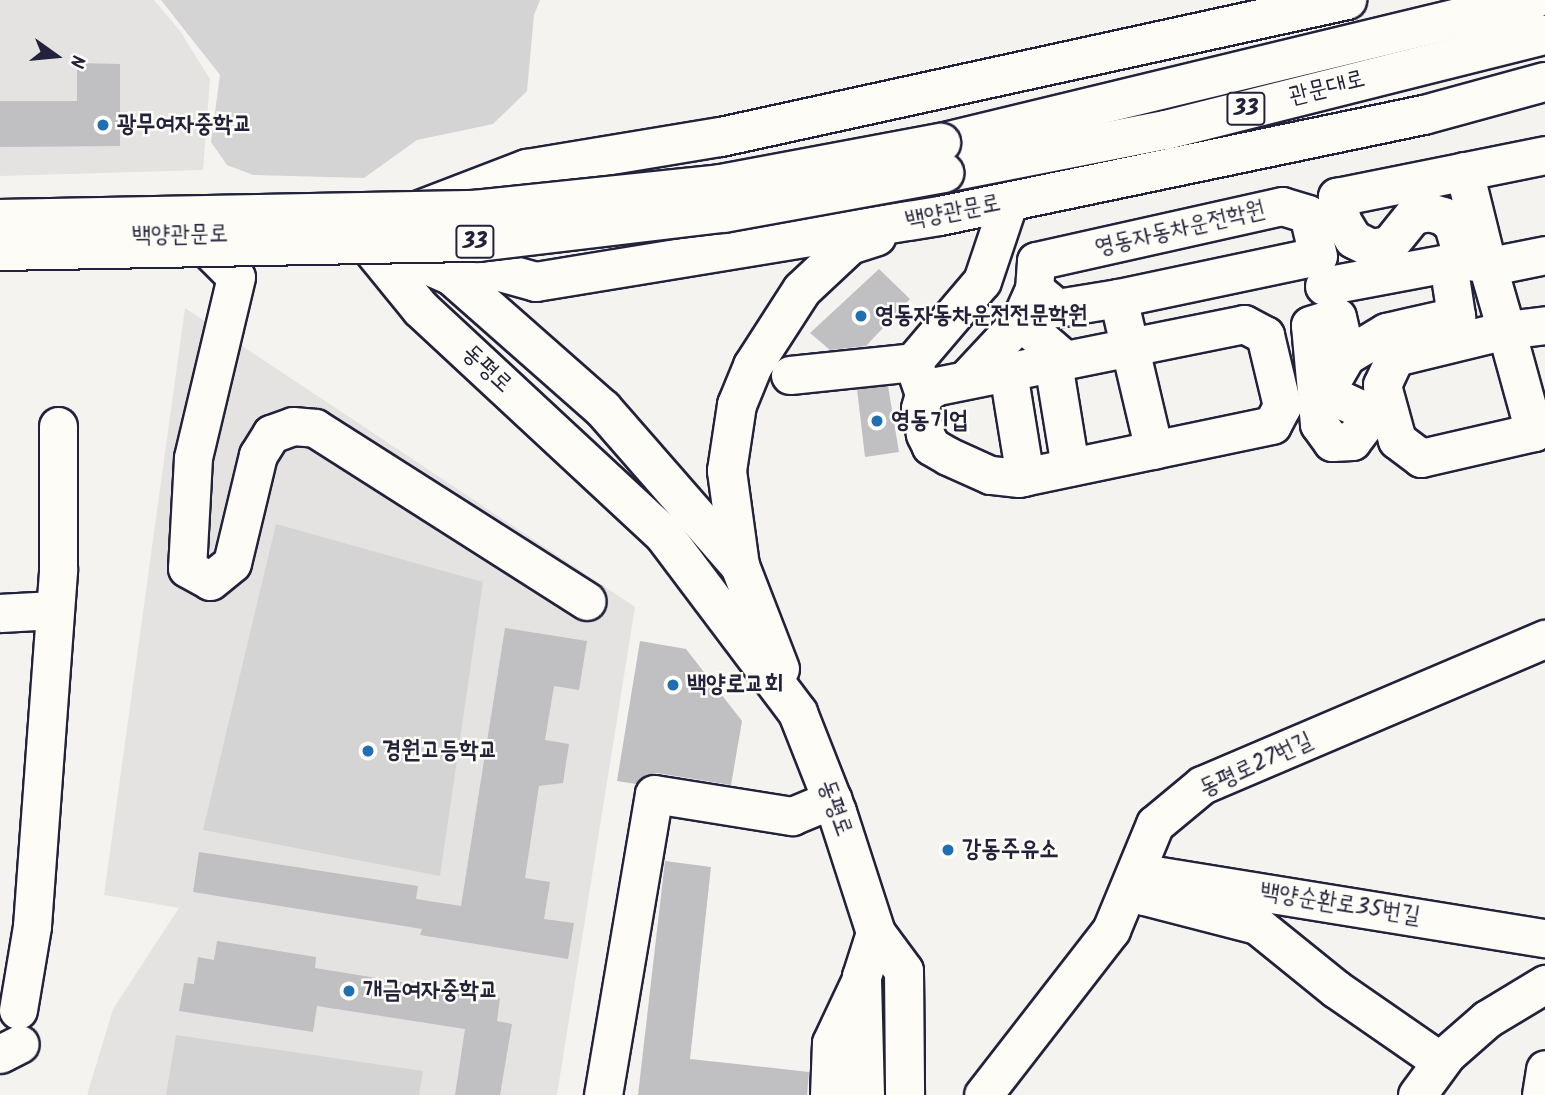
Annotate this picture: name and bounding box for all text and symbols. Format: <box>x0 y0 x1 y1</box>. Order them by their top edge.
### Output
north arrow <box>21 21 91 91</box>
text: N <box>60 52 92 71</box>
street label: 관문대로 <box>1286 65 1368 111</box>
road number: 33 <box>1225 90 1267 128</box>
place label: 광무여자중학교 <box>117 111 252 139</box>
marker: 광무여자중학교 <box>95 117 111 133</box>
street label: 백양관문로 <box>903 189 1003 235</box>
street label: 영동자동차운전학원 <box>1092 195 1268 263</box>
street label: 백양관문로 <box>131 220 229 250</box>
road number: 33 <box>454 222 496 262</box>
place label: 영동자동차운전전문학원 <box>875 302 1087 330</box>
marker: 영동자동차운전전문학원 <box>853 308 869 324</box>
street label: 동평로 <box>456 339 518 399</box>
place label: 영동기업 <box>891 407 968 435</box>
marker: 영동기업 <box>869 413 885 429</box>
place label: 백양로교회 <box>687 671 784 699</box>
marker: 백양로교회 <box>665 677 681 693</box>
street label: 동평로27번길 <box>1195 726 1317 804</box>
place label: 경원고등학교 <box>382 737 498 765</box>
marker: 경원고등학교 <box>360 743 376 759</box>
street label: 동평로 <box>812 776 858 840</box>
place label: 강동주유소 <box>962 836 1059 864</box>
marker: 강동주유소 <box>940 842 956 858</box>
street label: 백양순환로35번길 <box>1258 877 1422 931</box>
place label: 개금여자중학교 <box>363 977 498 1005</box>
marker: 개금여자중학교 <box>341 983 357 999</box>

